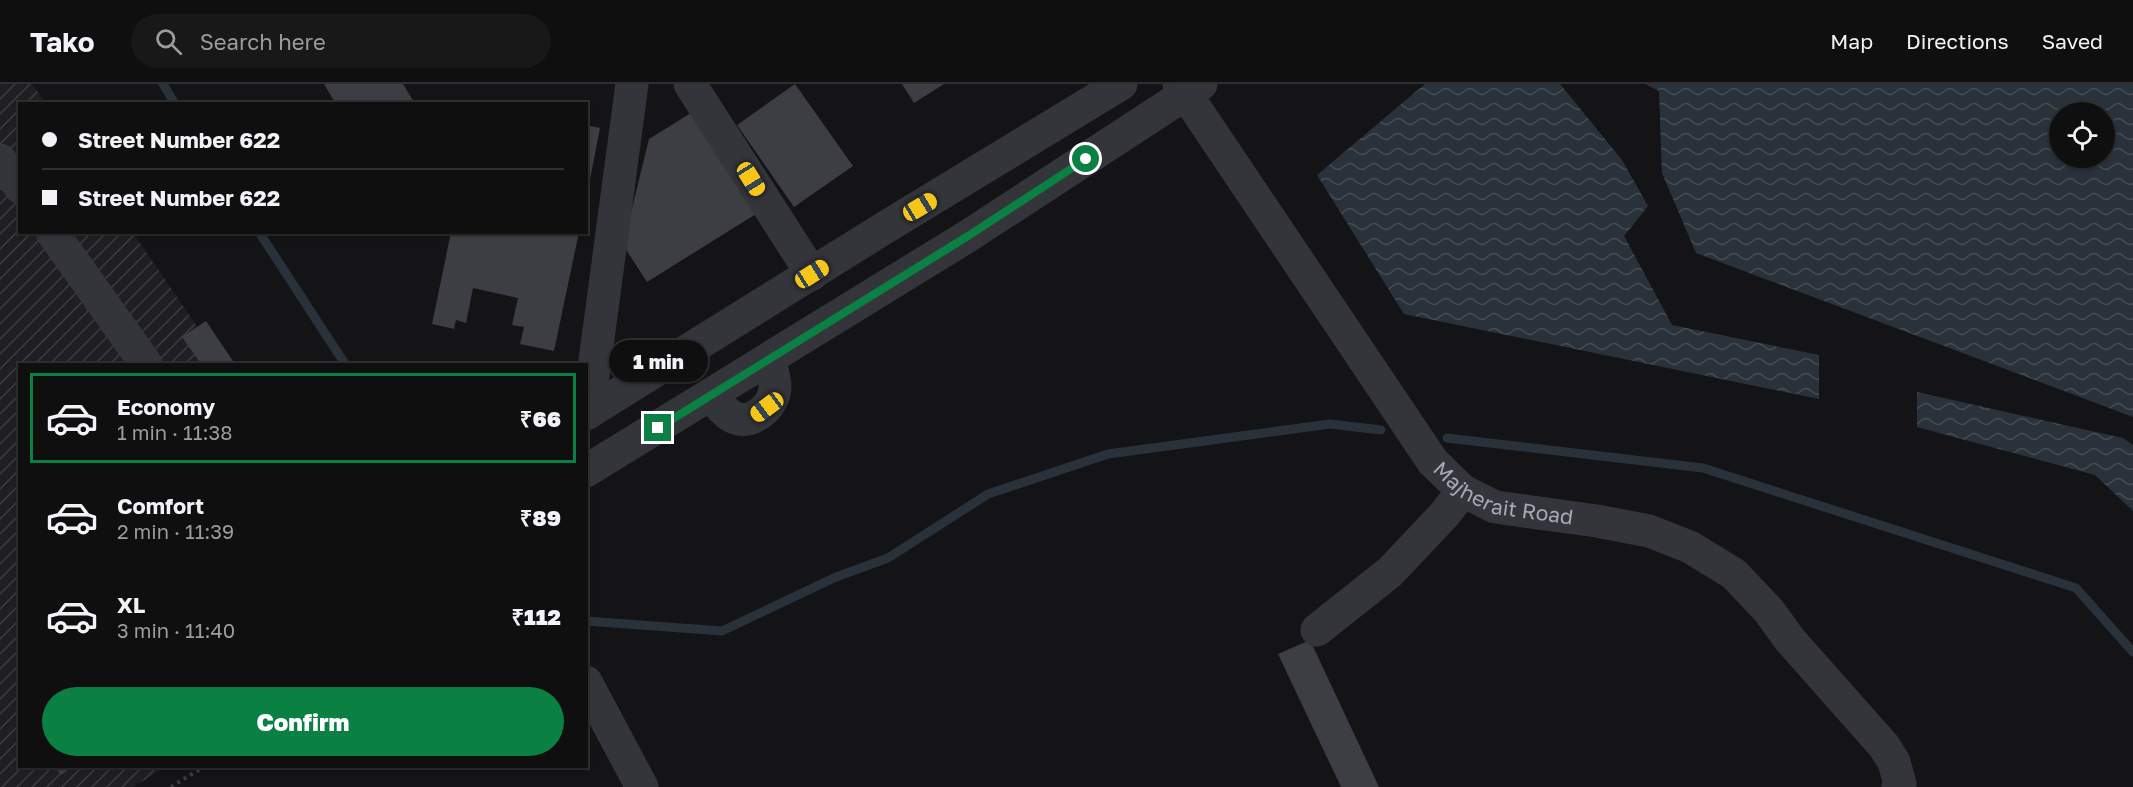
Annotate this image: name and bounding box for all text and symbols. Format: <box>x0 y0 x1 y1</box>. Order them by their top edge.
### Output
search box <box>131 14 551 68</box>
text: Tako <box>30 25 95 58</box>
icon: search <box>152 25 185 58</box>
text: Search here <box>200 28 326 55</box>
text: Map <box>1830 28 1873 54</box>
text: Directions <box>1906 28 2009 54</box>
text: Saved <box>2042 28 2103 54</box>
map controls <box>2049 102 2115 168</box>
button: locate <box>2049 102 2115 168</box>
text: Street Number 622 <box>78 126 280 153</box>
route start <box>1072 145 1099 172</box>
car <box>734 159 768 199</box>
text: Street Number 622 <box>78 184 280 211</box>
car <box>900 190 940 224</box>
car <box>792 257 832 291</box>
callout: 1 min <box>608 341 708 383</box>
text: 1 min <box>633 349 684 373</box>
car <box>747 389 787 425</box>
icon: car <box>45 391 99 445</box>
text: Economy <box>117 393 215 420</box>
text: ₹66 <box>520 405 561 432</box>
route end <box>644 414 671 441</box>
text: 1 min · 11:38 <box>117 420 232 444</box>
street label: Majherait Road <box>1428 455 1575 530</box>
icon: car <box>45 490 99 544</box>
text: Comfort <box>117 492 204 519</box>
text: ₹89 <box>520 504 561 531</box>
text: 2 min · 11:39 <box>117 519 234 543</box>
icon: car <box>45 589 99 643</box>
text: XL <box>117 591 145 618</box>
text: ₹112 <box>512 603 561 630</box>
text: 3 min · 11:40 <box>117 618 235 642</box>
button: Confirm <box>42 687 564 756</box>

